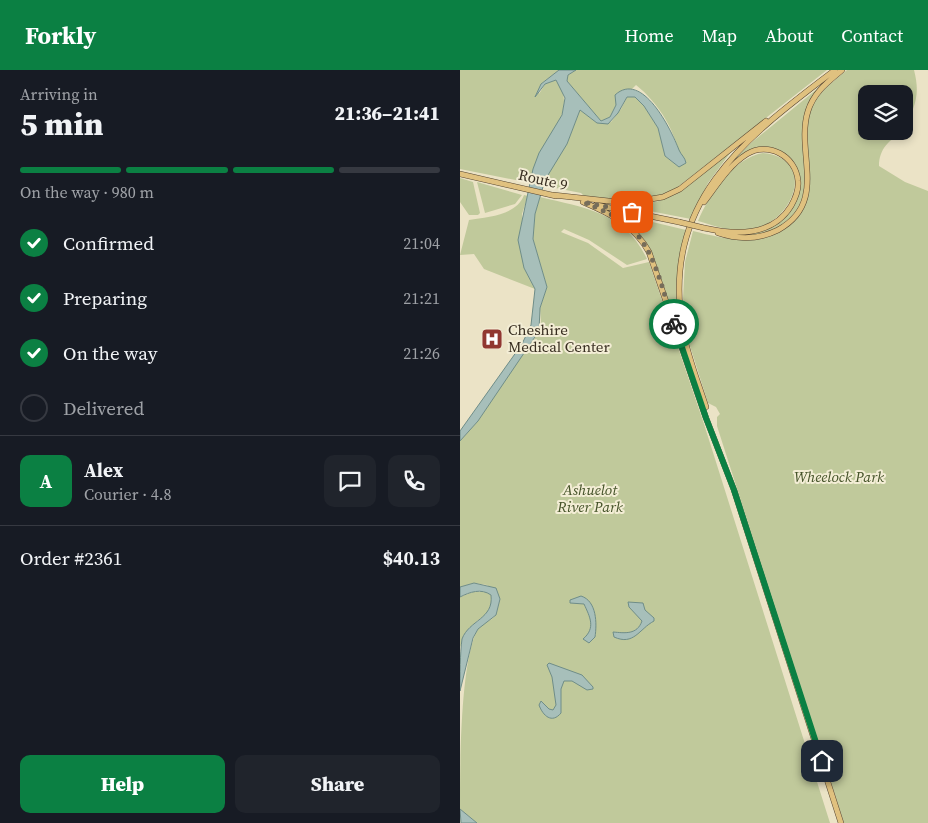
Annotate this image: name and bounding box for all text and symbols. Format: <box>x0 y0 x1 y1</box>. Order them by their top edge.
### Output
text: Forkly <box>25 19 96 52</box>
text: Home <box>625 23 674 48</box>
text: Map <box>702 23 737 48</box>
text: About <box>765 23 813 48</box>
text: Contact <box>841 23 903 48</box>
text: Arriving in <box>20 83 98 105</box>
map controls <box>858 85 913 140</box>
button: layers <box>858 85 913 140</box>
text: 21:36–21:41 <box>335 100 440 126</box>
text: 5 min <box>20 102 103 146</box>
street label: Route 9 <box>516 164 570 195</box>
text: On the way · 980 m <box>20 181 154 203</box>
pin <box>611 191 653 233</box>
icon: bag <box>618 198 646 226</box>
icon: check <box>20 229 48 257</box>
text: Confirmed <box>63 230 154 256</box>
text: 21:04 <box>403 232 440 254</box>
icon: check <box>20 284 48 312</box>
text: Preparing <box>63 285 147 311</box>
text: 21:21 <box>403 287 440 309</box>
courier <box>649 299 699 349</box>
icon: bike <box>660 310 688 338</box>
place label: Cheshire Medical Center <box>508 319 610 357</box>
hospital icon: Cheshire Medical Center <box>480 327 504 351</box>
icon: check <box>20 339 48 367</box>
text: On the way <box>63 340 158 366</box>
text: 21:26 <box>403 342 440 364</box>
text: Delivered <box>63 395 144 421</box>
button: chat <box>324 455 376 507</box>
button: phone <box>388 455 440 507</box>
text: Alex <box>84 457 123 483</box>
park label: Wheelock Park <box>794 466 885 487</box>
text: A <box>40 468 52 494</box>
park label: Ashuelot River Park <box>556 479 624 517</box>
text: Courier · 4.8 <box>84 483 172 505</box>
text: Order #2361 <box>20 545 122 571</box>
text: $40.13 <box>383 545 440 571</box>
pin <box>801 740 843 782</box>
icon: home <box>808 747 836 775</box>
button: Help <box>20 755 225 813</box>
button: Share <box>235 755 440 813</box>

